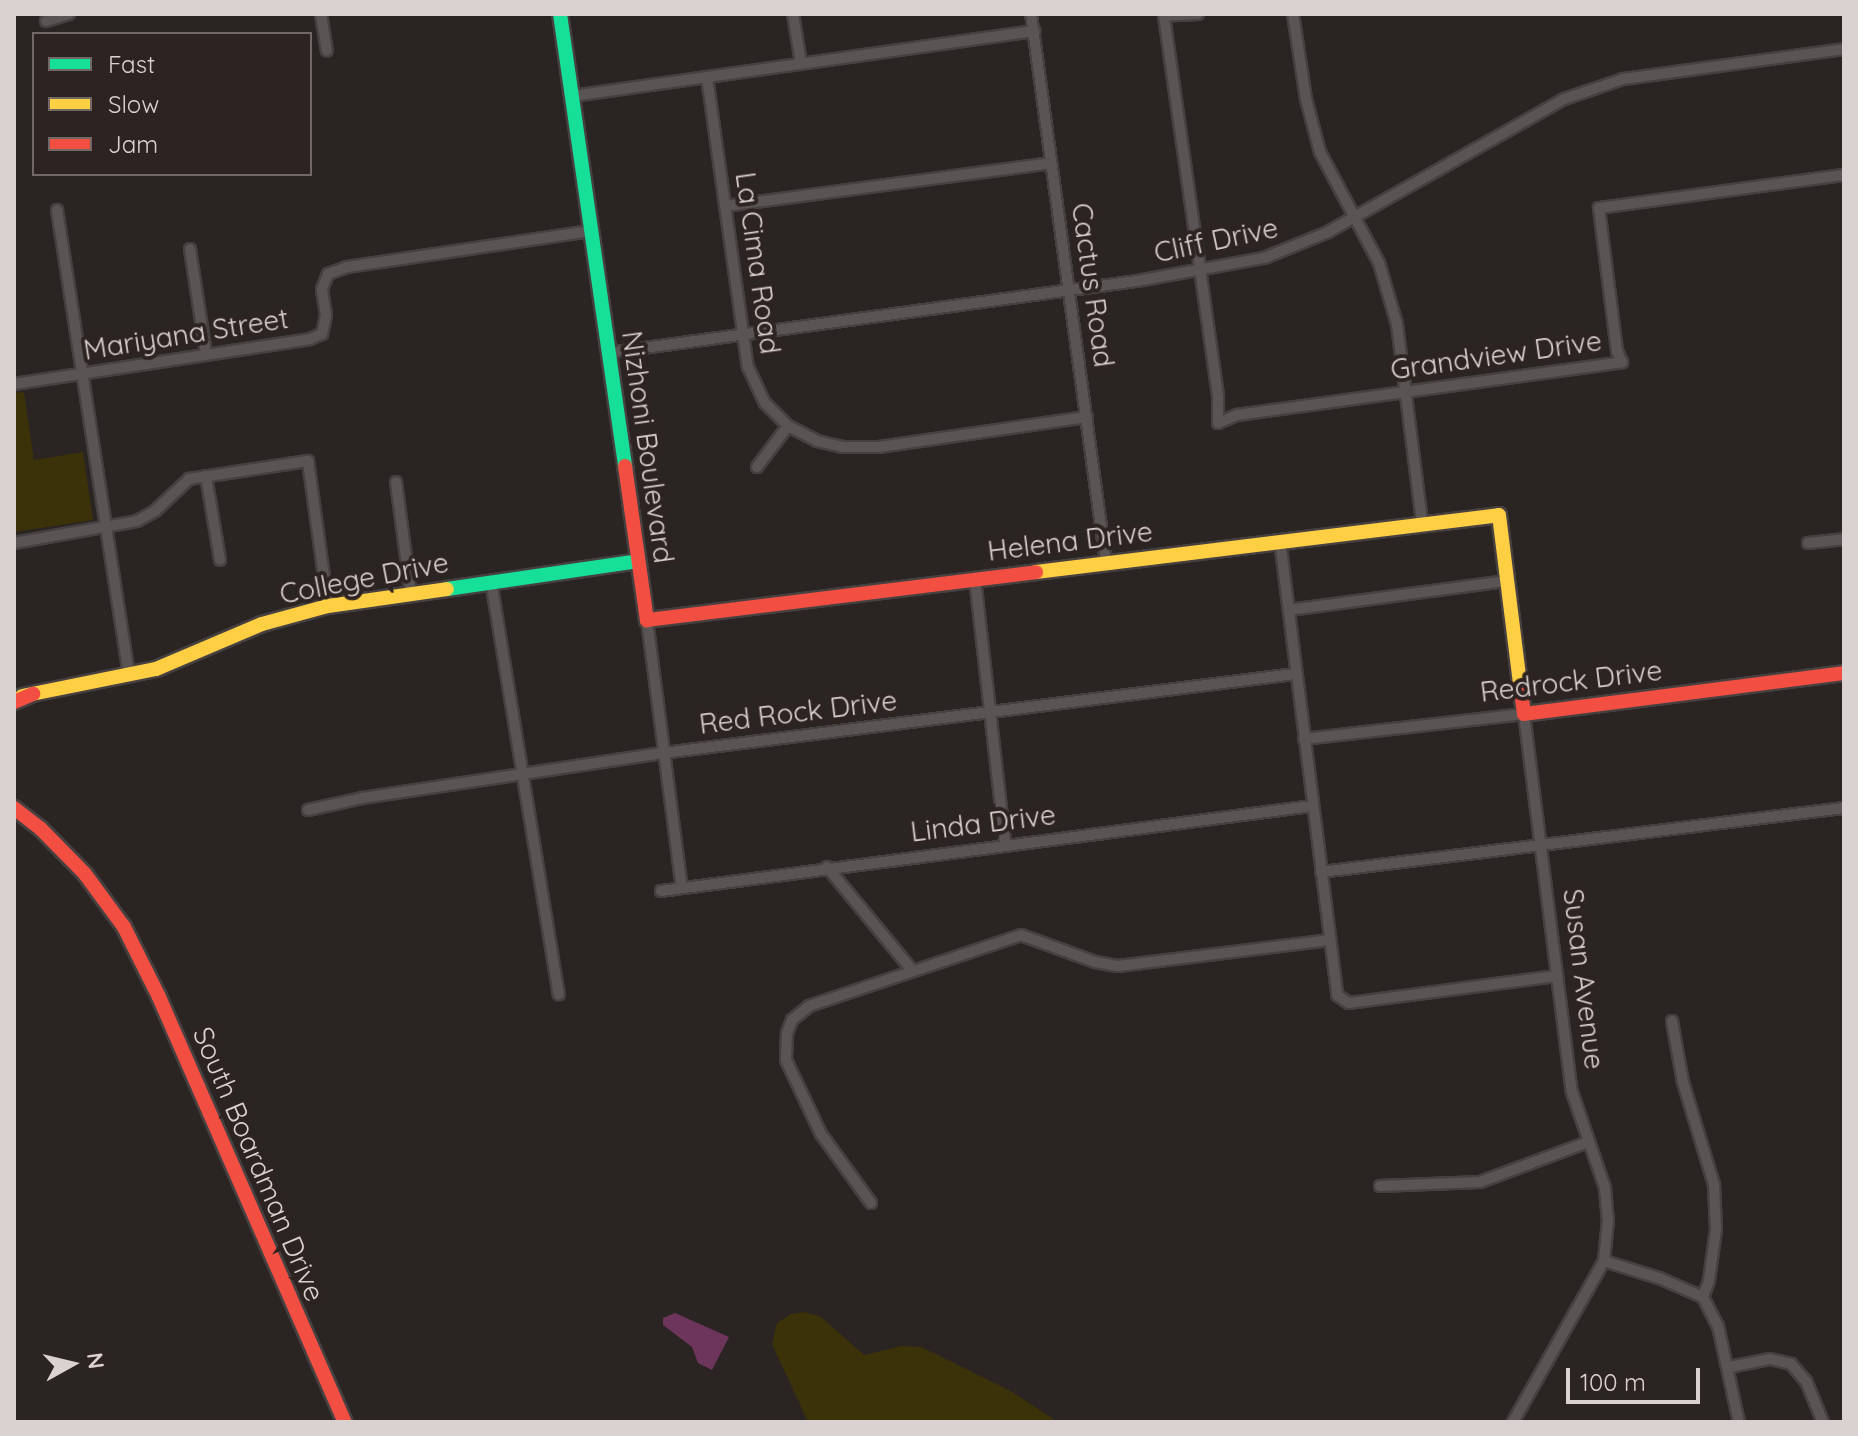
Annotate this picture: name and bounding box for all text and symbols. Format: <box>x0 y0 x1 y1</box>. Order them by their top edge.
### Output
legend <box>32 32 312 176</box>
text: Fast <box>108 49 155 79</box>
text: Slow <box>108 89 159 119</box>
text: Jam <box>108 129 158 159</box>
street label: La Cima Road <box>729 170 787 356</box>
street label: Cactus Road <box>1065 201 1121 369</box>
street label: Cliff Drive <box>1151 210 1281 270</box>
street label: Mariyana Street <box>81 301 291 367</box>
street label: Grandview Drive <box>1388 324 1604 386</box>
street label: Nizhoni Boulevard <box>615 329 681 565</box>
street label: Helena Drive <box>985 514 1155 568</box>
street label: College Drive <box>277 545 451 611</box>
street label: Redrock Drive <box>1478 653 1664 709</box>
street label: Red Rock Drive <box>697 683 899 741</box>
street label: Linda Drive <box>908 797 1058 849</box>
street label: Susan Avenue <box>1556 887 1612 1071</box>
street label: South Boardman Drive <box>186 1022 332 1306</box>
north arrow <box>32 1324 112 1404</box>
text: N <box>81 1351 111 1371</box>
scale bar <box>1570 1352 1704 1402</box>
text: 100 m <box>1580 1367 1646 1397</box>

